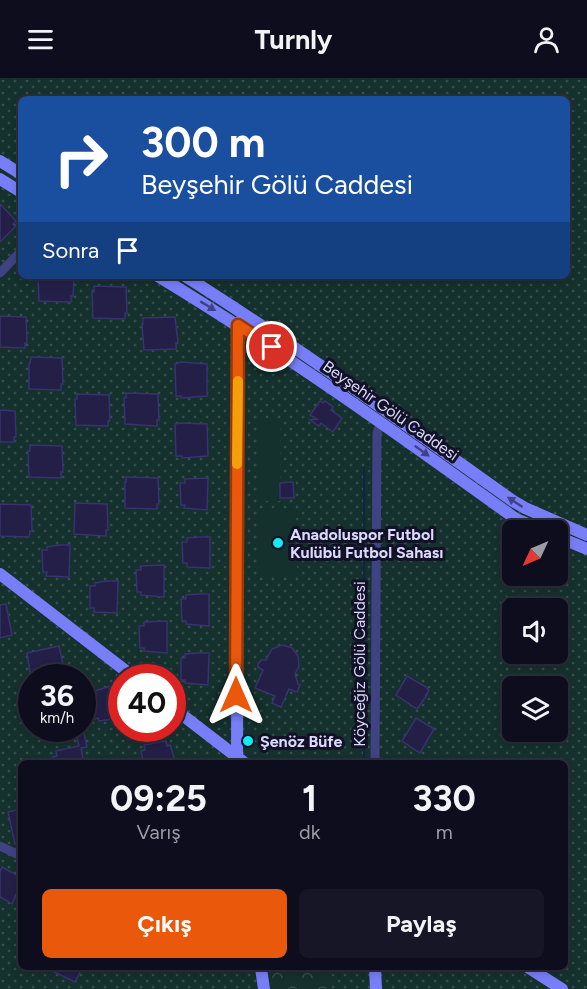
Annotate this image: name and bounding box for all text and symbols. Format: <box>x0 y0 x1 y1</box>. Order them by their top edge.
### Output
icon: menu <box>24 23 57 56</box>
text: Turnly <box>255 23 332 56</box>
icon: person <box>530 23 563 56</box>
text: 300 m <box>141 117 265 168</box>
icon: right <box>42 120 120 198</box>
text: Beyşehir Gölü Caddesi <box>141 168 413 201</box>
icon: arrive <box>111 234 144 267</box>
text: Sonra <box>42 237 99 264</box>
one-way arrow <box>200 301 216 312</box>
pin <box>246 321 297 372</box>
icon: arrive <box>255 330 288 363</box>
street label: Beyşehir Gölü Caddesi <box>319 356 462 464</box>
one-way arrow <box>413 445 429 457</box>
one-way arrow <box>507 497 523 508</box>
north arrow <box>502 520 568 586</box>
map controls <box>502 520 568 742</box>
place label: Anadoluspor Futbol Kulübü Futbol Sahası <box>290 525 443 562</box>
marker: Anadoluspor Futbol Kulübü Futbol Sahası <box>271 536 285 550</box>
street label: Köyceğiz Gölü Caddesi <box>350 581 369 747</box>
button: sound <box>502 598 568 664</box>
position arrow <box>204 663 268 727</box>
speed limit sign: 40 <box>108 664 186 742</box>
button: layers <box>502 676 568 742</box>
text: 36 <box>40 677 74 714</box>
text: km/h <box>40 709 74 727</box>
place label: Şenöz Büfe <box>260 732 342 751</box>
marker: Şenöz Büfe <box>241 734 255 748</box>
text: 09:25 <box>110 777 207 820</box>
text: 1 <box>302 777 317 820</box>
text: 330 <box>413 777 476 820</box>
text: Varış <box>136 820 181 844</box>
text: dk <box>299 820 320 844</box>
text: m <box>436 820 453 844</box>
button: Çıkış <box>42 889 287 958</box>
button: Paylaş <box>299 889 544 958</box>

